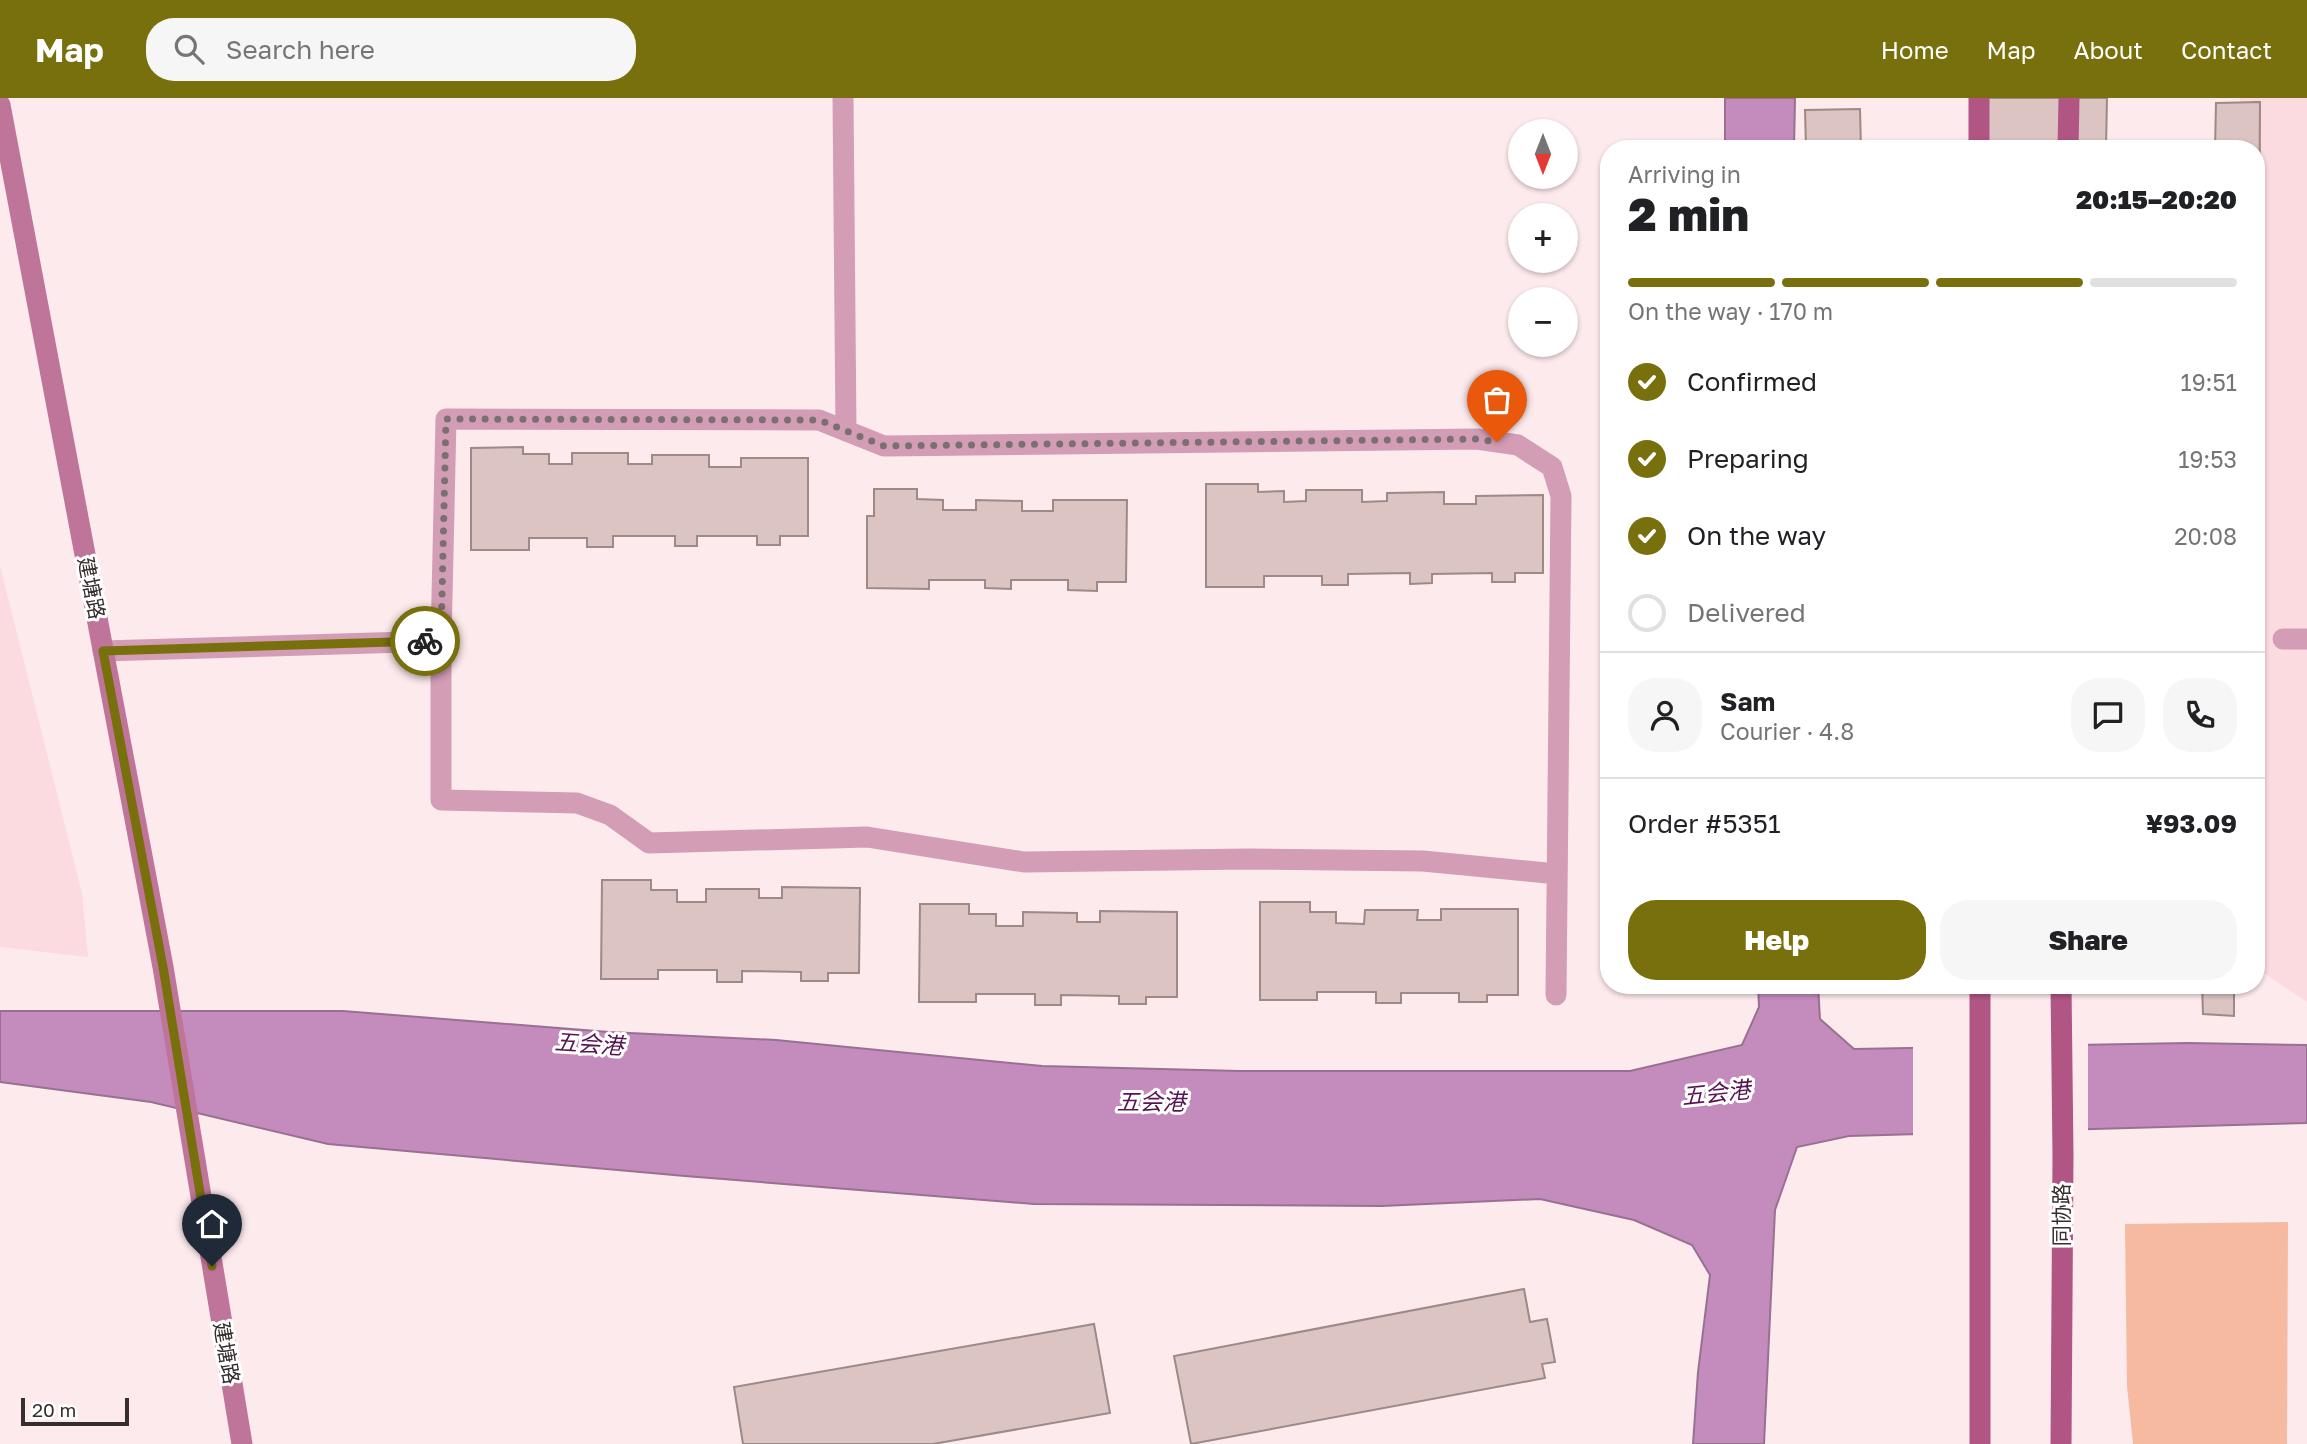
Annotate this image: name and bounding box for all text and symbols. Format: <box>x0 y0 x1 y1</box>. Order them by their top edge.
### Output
search box <box>146 18 636 81</box>
text: Map <box>35 30 104 69</box>
icon: search <box>170 30 208 68</box>
text: Search here <box>226 34 375 65</box>
text: Home <box>1881 35 1949 64</box>
text: Map <box>1987 35 2036 64</box>
text: About <box>2074 35 2143 64</box>
text: Contact <box>2181 35 2272 64</box>
north arrow <box>1508 119 1578 189</box>
map controls <box>1508 119 1578 357</box>
text: Arriving in <box>1628 160 1741 188</box>
text: 20:15–20:20 <box>2076 184 2237 215</box>
text: 2 min <box>1628 186 1749 241</box>
button: + <box>1508 203 1578 273</box>
button: − <box>1508 287 1578 357</box>
text: On the way · 170 m <box>1628 297 1833 325</box>
icon: check <box>1628 363 1666 401</box>
text: Confirmed <box>1687 366 1817 397</box>
text: 19:51 <box>2181 368 2237 396</box>
pin <box>1467 370 1527 442</box>
icon: bag <box>1478 381 1516 419</box>
icon: check <box>1628 440 1666 478</box>
text: Preparing <box>1687 443 1809 474</box>
text: 19:53 <box>2178 445 2237 473</box>
icon: check <box>1628 517 1666 555</box>
text: On the way <box>1687 520 1826 551</box>
text: 20:08 <box>2174 522 2237 550</box>
street label: 建塘路 <box>73 554 111 621</box>
text: Delivered <box>1687 597 1806 628</box>
courier <box>390 606 460 676</box>
icon: bike <box>406 622 444 660</box>
button: person <box>1628 678 1702 752</box>
button: chat <box>2071 678 2145 752</box>
button: phone <box>2163 678 2237 752</box>
text: Sam <box>1720 686 1775 717</box>
text: Courier · 4.8 <box>1720 717 1854 745</box>
text: Order #5351 <box>1628 808 1781 839</box>
text: ¥93.09 <box>2146 808 2237 839</box>
button: Help <box>1628 900 1926 980</box>
button: Share <box>1940 900 2237 980</box>
water label: 五会港 <box>554 1027 627 1060</box>
water label: 五会港 <box>1680 1074 1755 1110</box>
water label: 五会港 <box>1117 1087 1189 1115</box>
street label: 同协路 <box>2048 1184 2074 1247</box>
pin <box>182 1194 242 1266</box>
icon: home <box>193 1205 231 1243</box>
street label: 建塘路 <box>209 1320 245 1386</box>
scale bar <box>21 1395 130 1427</box>
text: 20 m <box>32 1398 76 1421</box>

